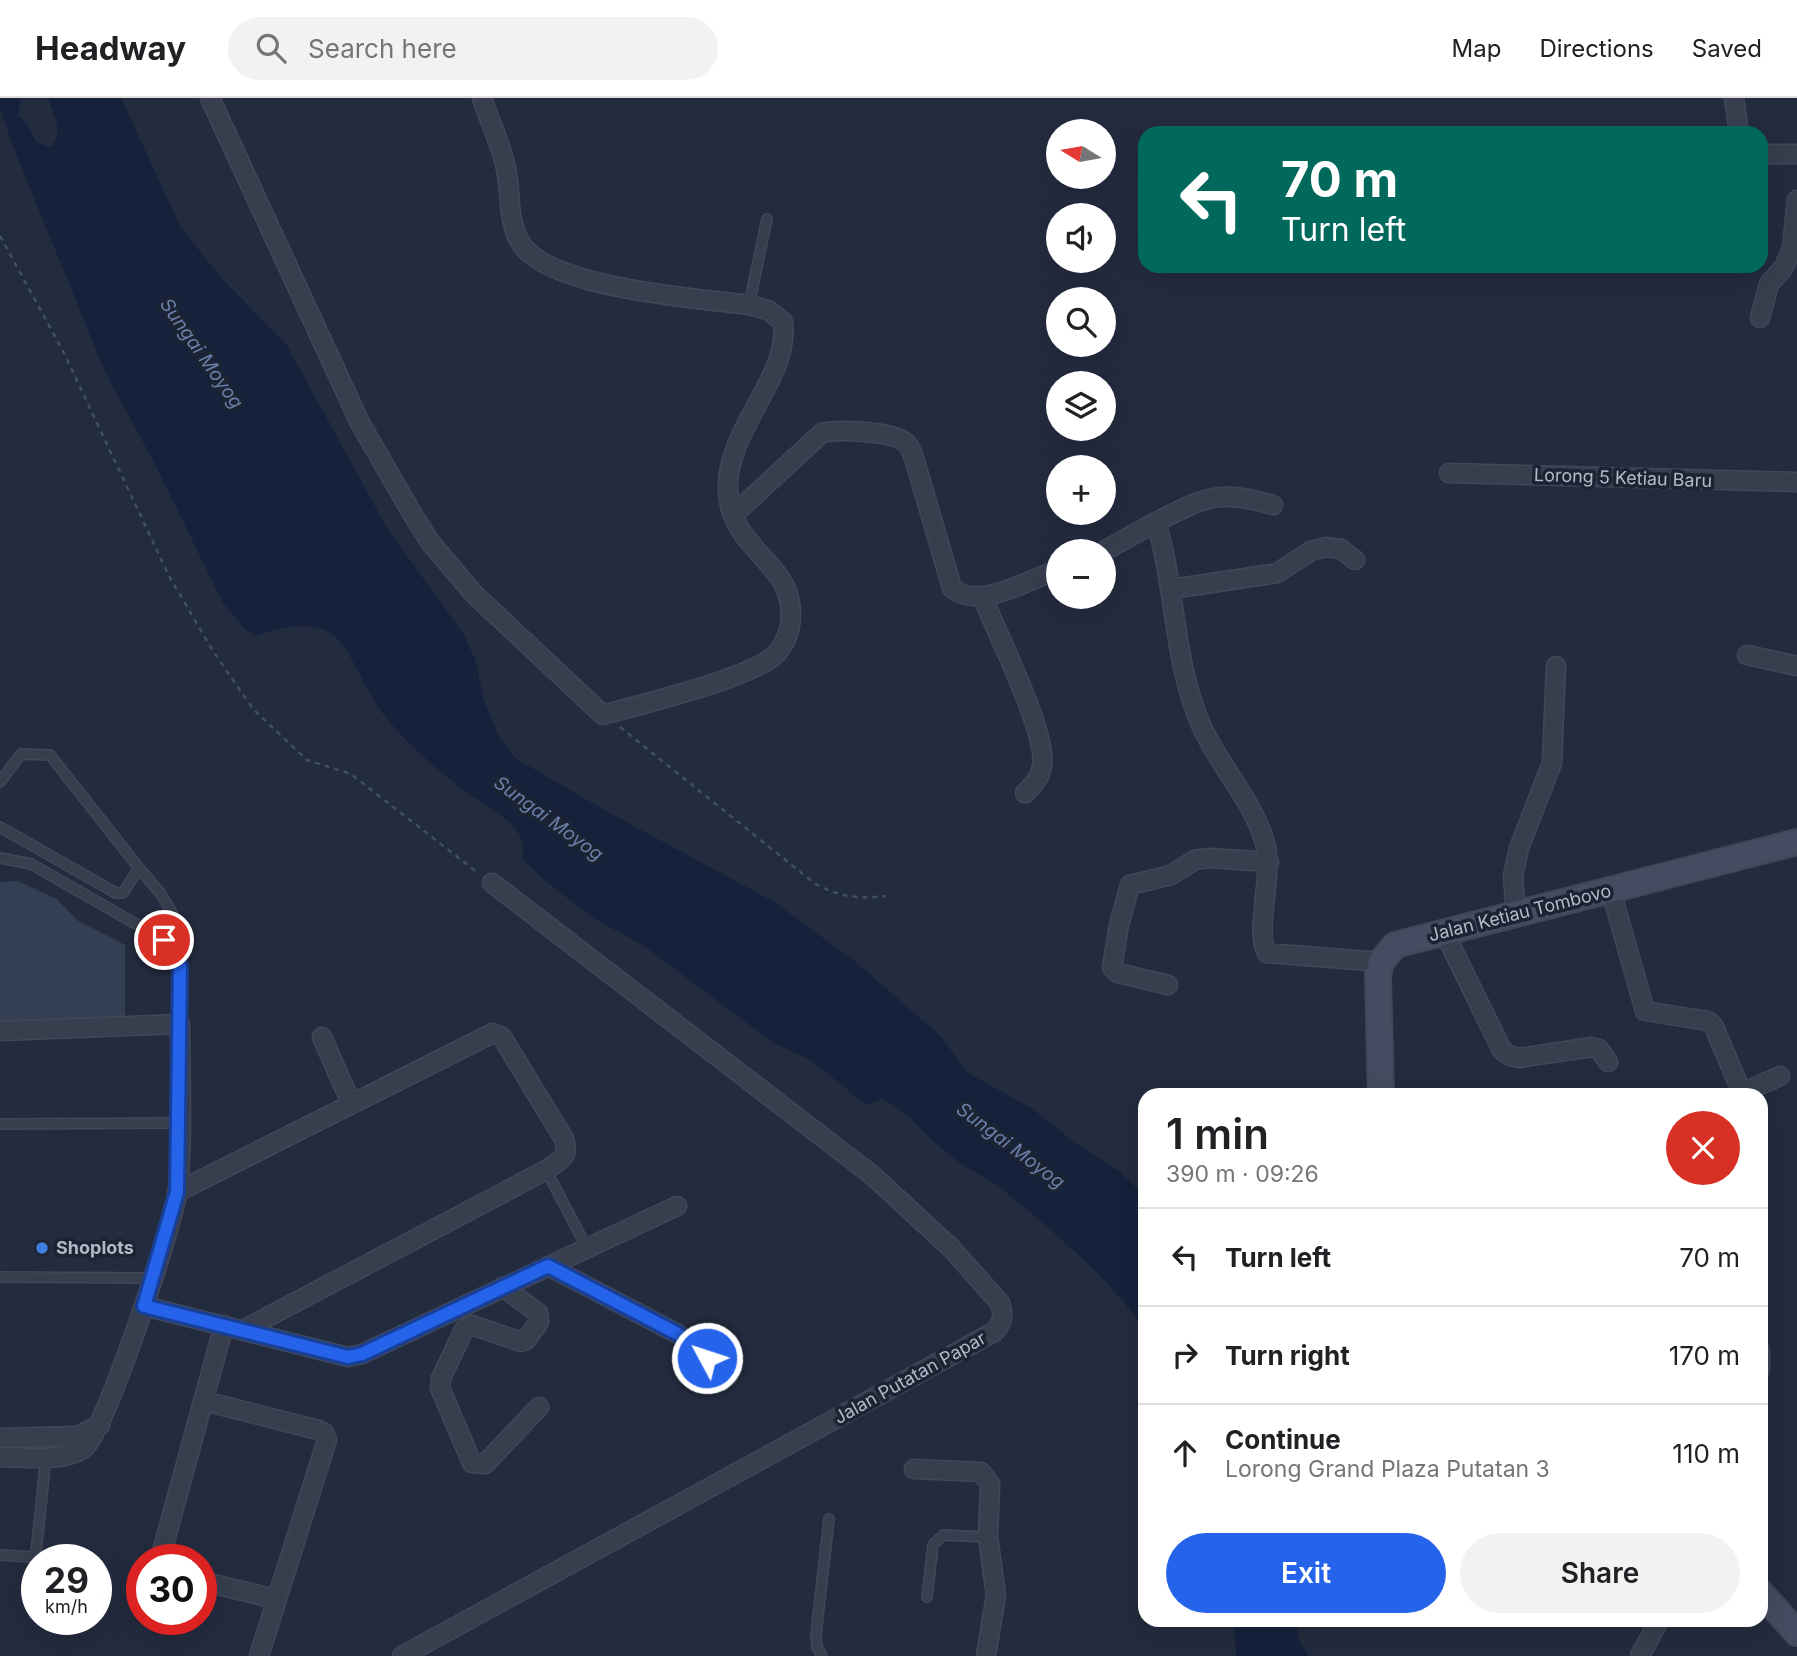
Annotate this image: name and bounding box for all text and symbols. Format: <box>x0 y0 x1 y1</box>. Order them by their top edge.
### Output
search box <box>228 17 718 80</box>
text: Headway <box>35 28 186 68</box>
icon: search <box>252 29 290 67</box>
text: Search here <box>308 33 457 64</box>
text: Map <box>1452 34 1501 63</box>
text: Directions <box>1539 34 1654 63</box>
text: Saved <box>1692 34 1762 63</box>
north arrow <box>1046 119 1116 189</box>
map controls <box>1046 119 1116 609</box>
text: 70 m <box>1281 150 1398 209</box>
icon: left <box>1166 154 1257 245</box>
button: sound <box>1046 203 1116 273</box>
text: Turn left <box>1281 210 1406 249</box>
button: search <box>1046 287 1116 357</box>
water label: Sungai Moyog <box>155 294 248 413</box>
button: layers <box>1046 371 1116 441</box>
button: + <box>1046 455 1116 525</box>
street label: Lorong 5 Ketiau Baru <box>1534 464 1712 491</box>
button: − <box>1046 539 1116 609</box>
water label: Sungai Moyog <box>490 771 608 866</box>
street label: Jalan Ketiau Tombovo <box>1426 880 1613 945</box>
pin <box>134 910 194 970</box>
icon: arrive <box>145 921 183 959</box>
water label: Sungai Moyog <box>952 1097 1070 1194</box>
text: 1 min <box>1166 1108 1269 1159</box>
button: close <box>1666 1111 1740 1185</box>
text: 390 m · 09:26 <box>1166 1160 1319 1188</box>
place label: Shoplots <box>56 1237 134 1258</box>
icon: left <box>1166 1238 1204 1276</box>
marker: Shoplots <box>34 1240 50 1256</box>
text: Turn left <box>1225 1242 1331 1273</box>
text: 70 m <box>1679 1242 1740 1273</box>
position arrow <box>670 1321 744 1395</box>
street label: Jalan Putatan Papar <box>830 1327 989 1428</box>
icon: right <box>1166 1336 1204 1374</box>
text: Turn right <box>1225 1340 1350 1371</box>
text: 170 m <box>1669 1340 1740 1371</box>
text: Continue <box>1225 1424 1341 1455</box>
icon: ahead <box>1166 1434 1204 1472</box>
text: 110 m <box>1672 1438 1740 1469</box>
text: Lorong Grand Plaza Putatan 3 <box>1225 1455 1550 1483</box>
button: Exit <box>1166 1533 1446 1613</box>
button: Share <box>1460 1533 1740 1613</box>
speed limit sign: 30 <box>126 1544 217 1635</box>
text: 29 <box>44 1559 89 1601</box>
text: km/h <box>45 1596 88 1617</box>

